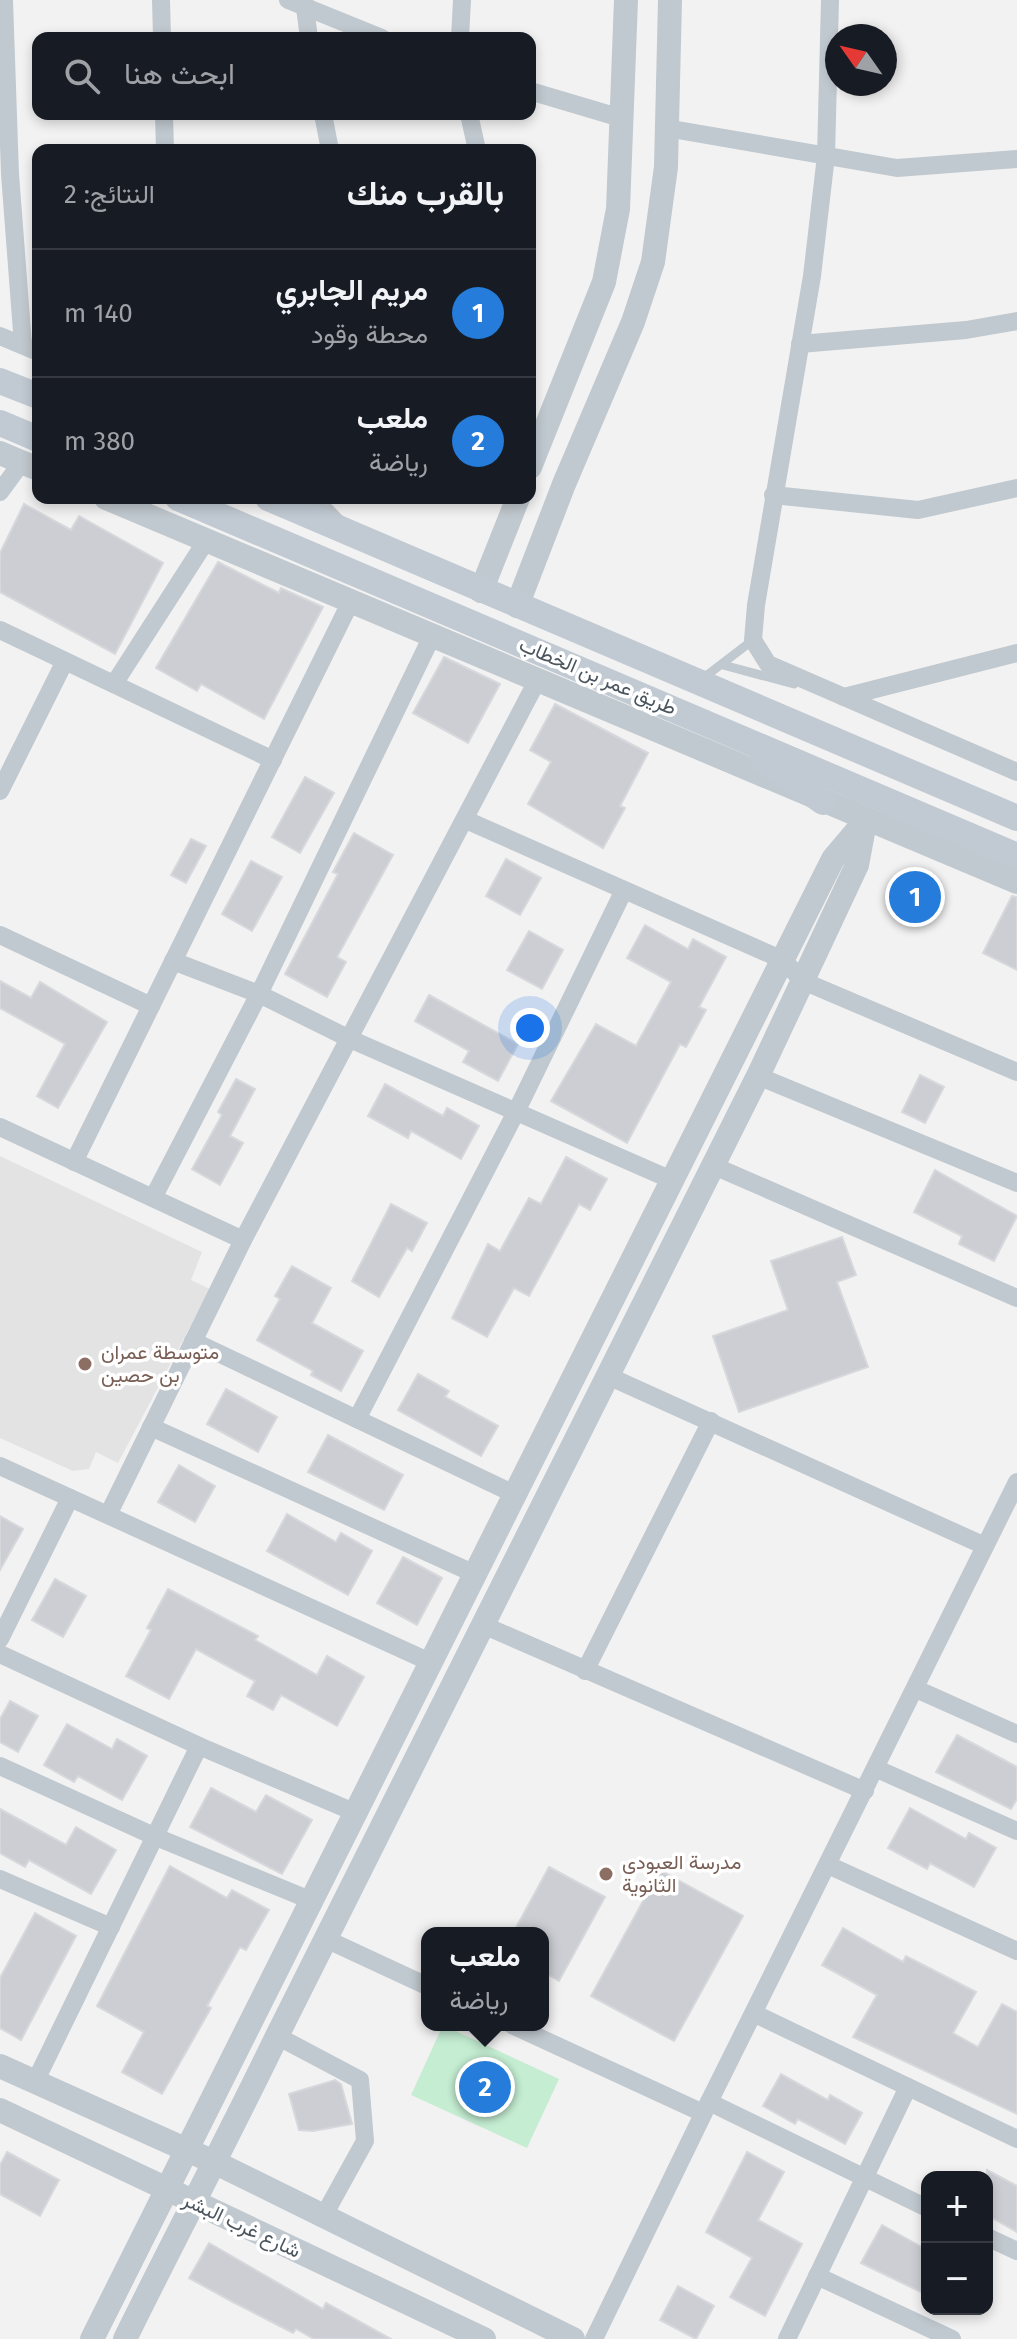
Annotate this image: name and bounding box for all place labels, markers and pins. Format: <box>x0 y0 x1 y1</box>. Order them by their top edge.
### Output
pin: 1 <box>889 867 941 927</box>
place label: متوسطة عمران بن حصين <box>101 1340 219 1387</box>
marker: متوسطة عمران بن حصين <box>76 1355 94 1373</box>
place label: مدرسة العبودي الثانوية <box>622 1850 741 1898</box>
marker: مدرسة العبودي الثانوية <box>597 1865 615 1883</box>
pin: 2 <box>459 2057 511 2117</box>

